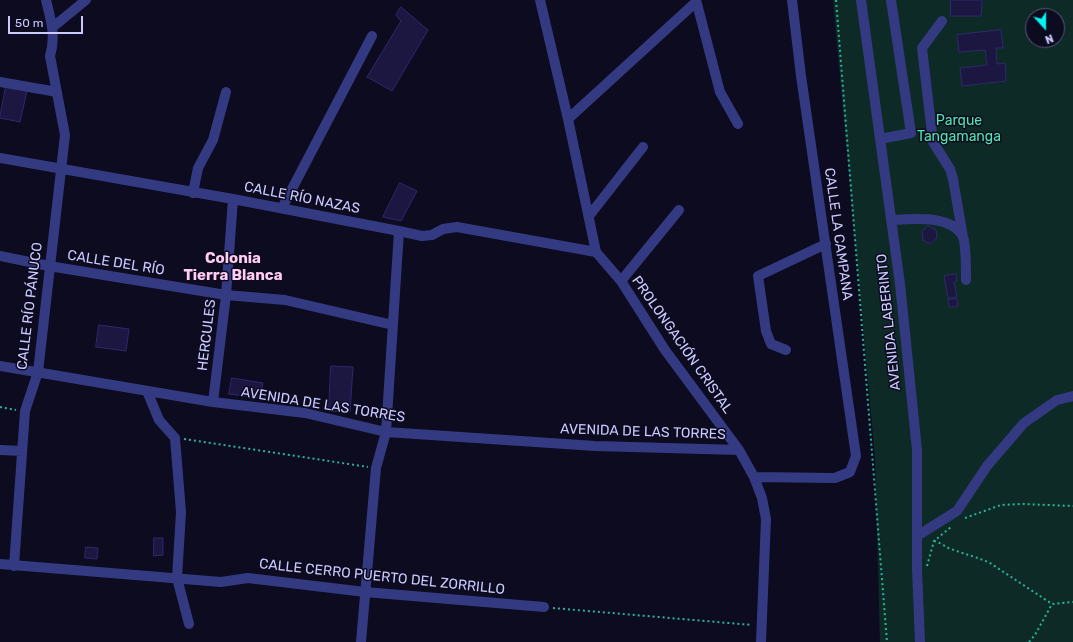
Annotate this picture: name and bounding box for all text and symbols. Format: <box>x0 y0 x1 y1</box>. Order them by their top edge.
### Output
scale bar <box>10 8 85 34</box>
north arrow <box>1025 8 1065 48</box>
text: 50 m <box>15 16 43 30</box>
text: N <box>1043 31 1055 46</box>
park label: Parque Tangamanga <box>917 113 1001 146</box>
street label: CALLE LA CAMPANA <box>820 167 856 301</box>
street label: CALLE RÍO NAZAS <box>243 179 361 217</box>
street label: CALLE RÍO PÁNUCO <box>14 241 46 371</box>
street label: CALLE DEL RÍO <box>66 247 166 279</box>
district label: Colonia Tierra Blanca <box>183 250 283 285</box>
street label: AVENIDA LABERINTO <box>873 253 905 391</box>
street label: PROLONGACIÓN CRISTAL <box>628 273 736 417</box>
street label: HERCULES <box>194 298 220 372</box>
street label: AVENIDA DE LAS TORRES <box>240 384 406 426</box>
street label: AVENIDA DE LAS TORRES <box>560 421 726 443</box>
street label: CALLE CERRO PUERTO DEL ZORRILLO <box>258 556 506 598</box>

